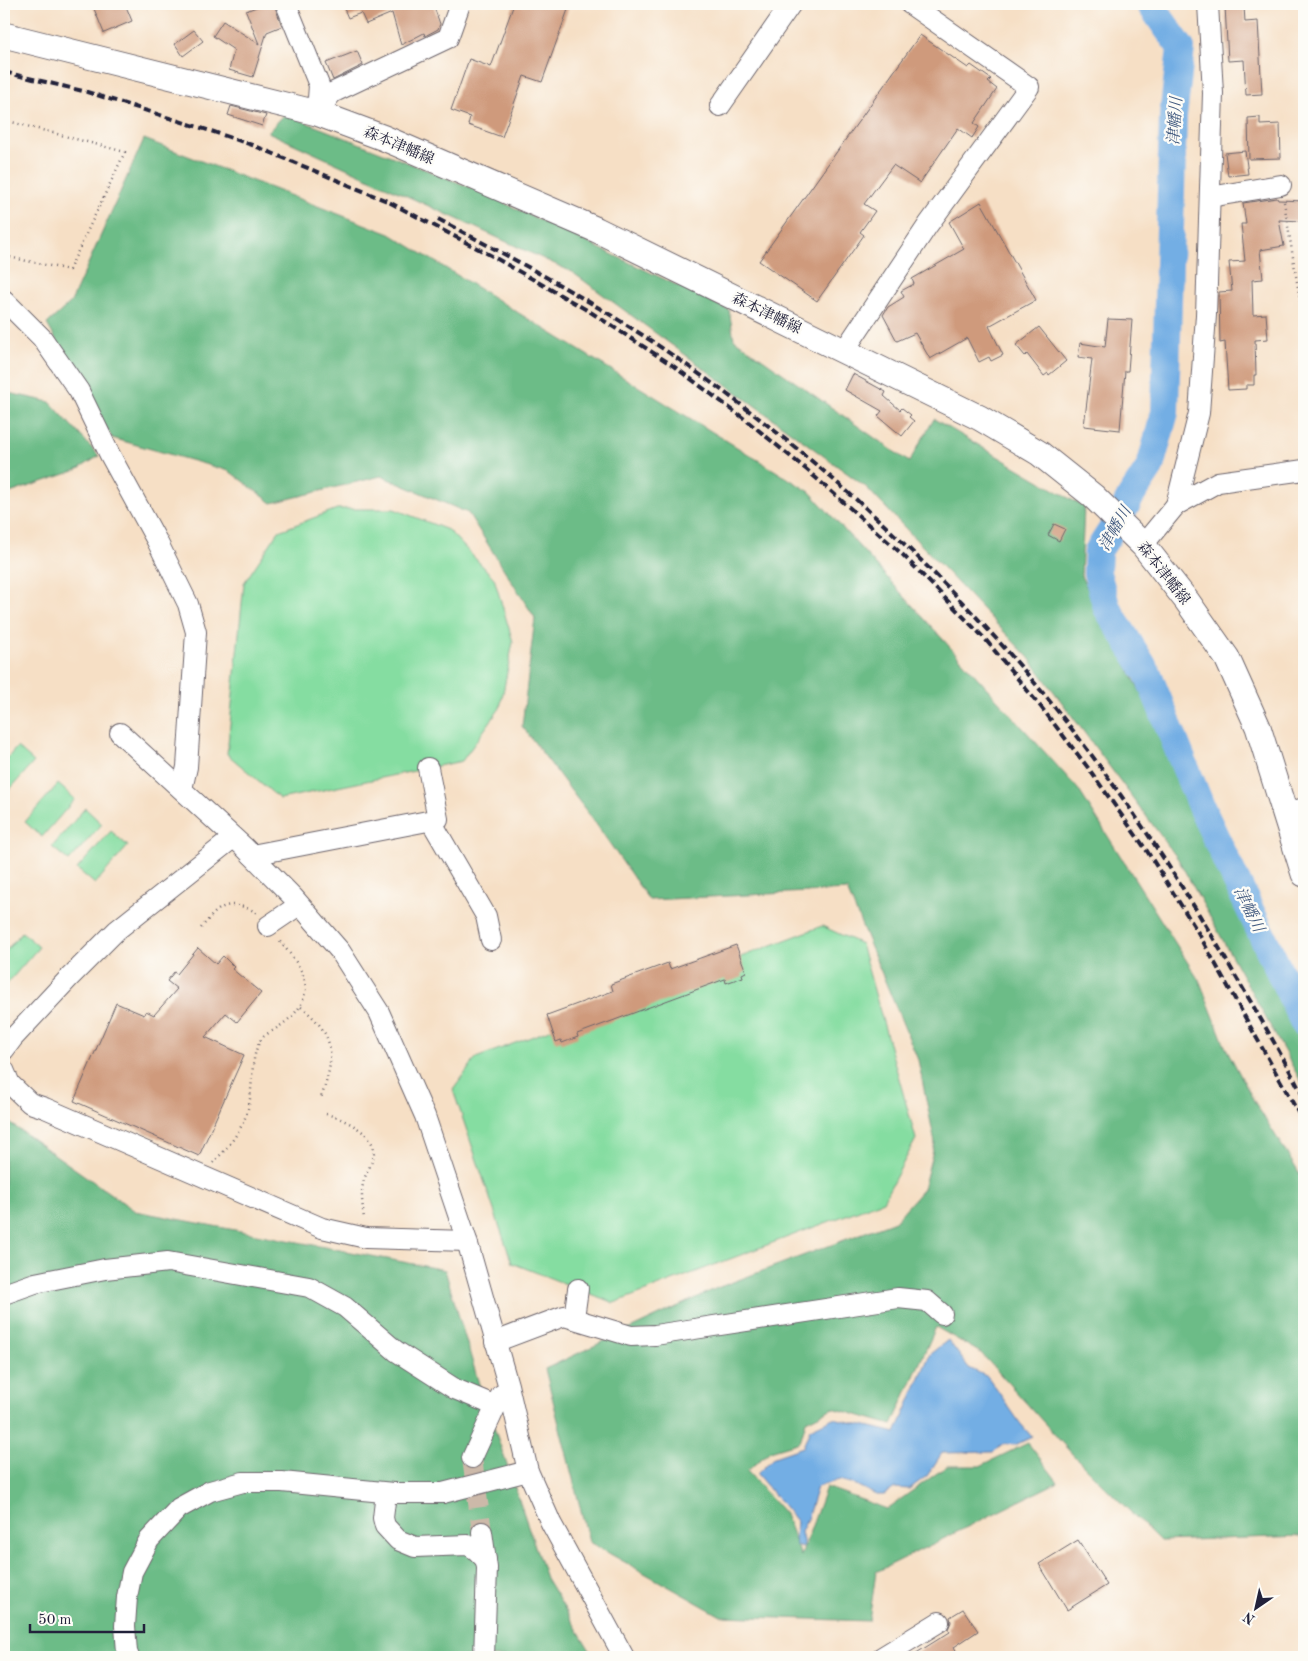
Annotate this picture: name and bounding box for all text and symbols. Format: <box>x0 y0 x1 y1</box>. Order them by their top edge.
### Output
water label: 津幡川 <box>1164 95 1186 146</box>
street label: 森本津幡線 <box>361 123 437 168</box>
street label: 森本津幡線 <box>729 289 804 338</box>
water label: 津幡川 <box>1095 501 1136 554</box>
street label: 森本津幡線 <box>1134 539 1193 608</box>
water label: 津幡川 <box>1230 884 1269 937</box>
north arrow <box>1230 1584 1280 1634</box>
scale bar <box>30 1601 144 1633</box>
text: N <box>1241 1609 1258 1627</box>
text: 50 m <box>38 1613 72 1628</box>

